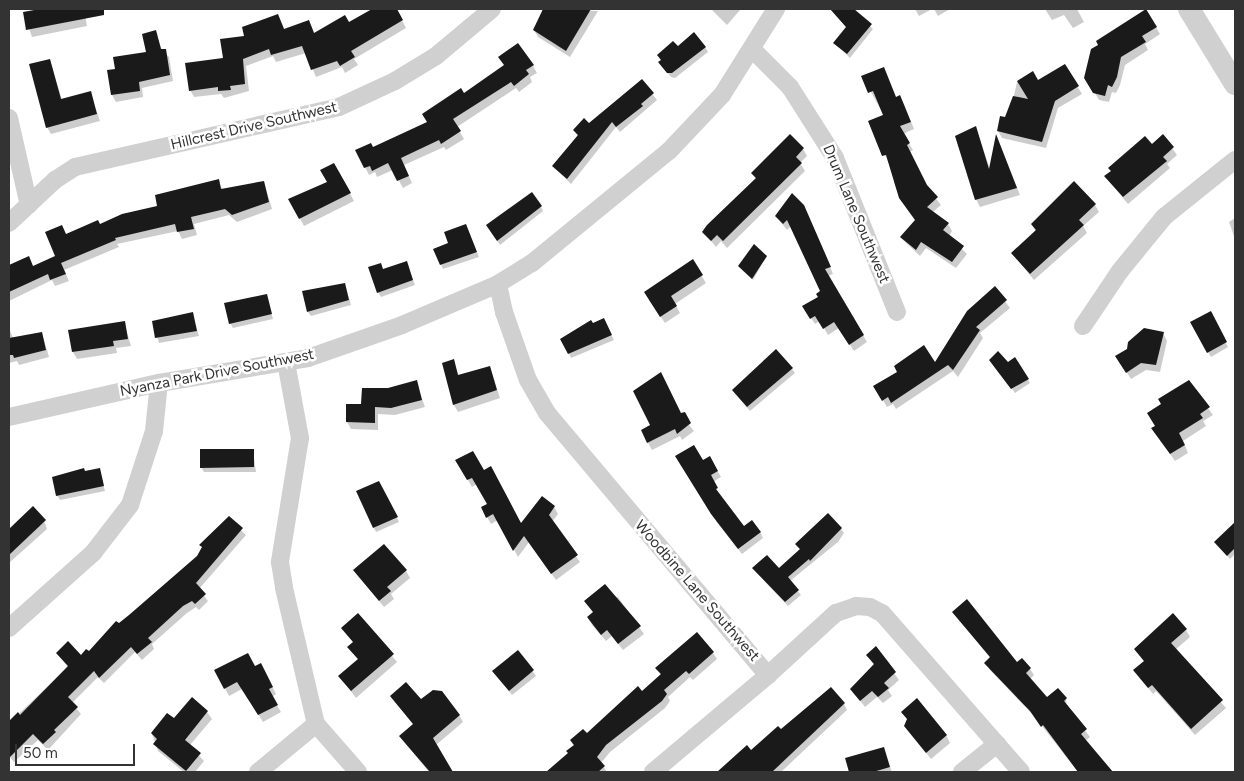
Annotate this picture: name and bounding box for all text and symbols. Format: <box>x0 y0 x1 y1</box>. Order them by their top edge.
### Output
street label: Hillcrest Drive Southwest <box>169 98 339 154</box>
street label: Drum Lane Southwest <box>819 142 893 286</box>
street label: Nyanza Park Drive Southwest <box>118 345 316 401</box>
street label: Woodbine Lane Southwest <box>631 517 763 665</box>
scale bar <box>18 734 138 766</box>
text: 50 m <box>23 744 58 762</box>

